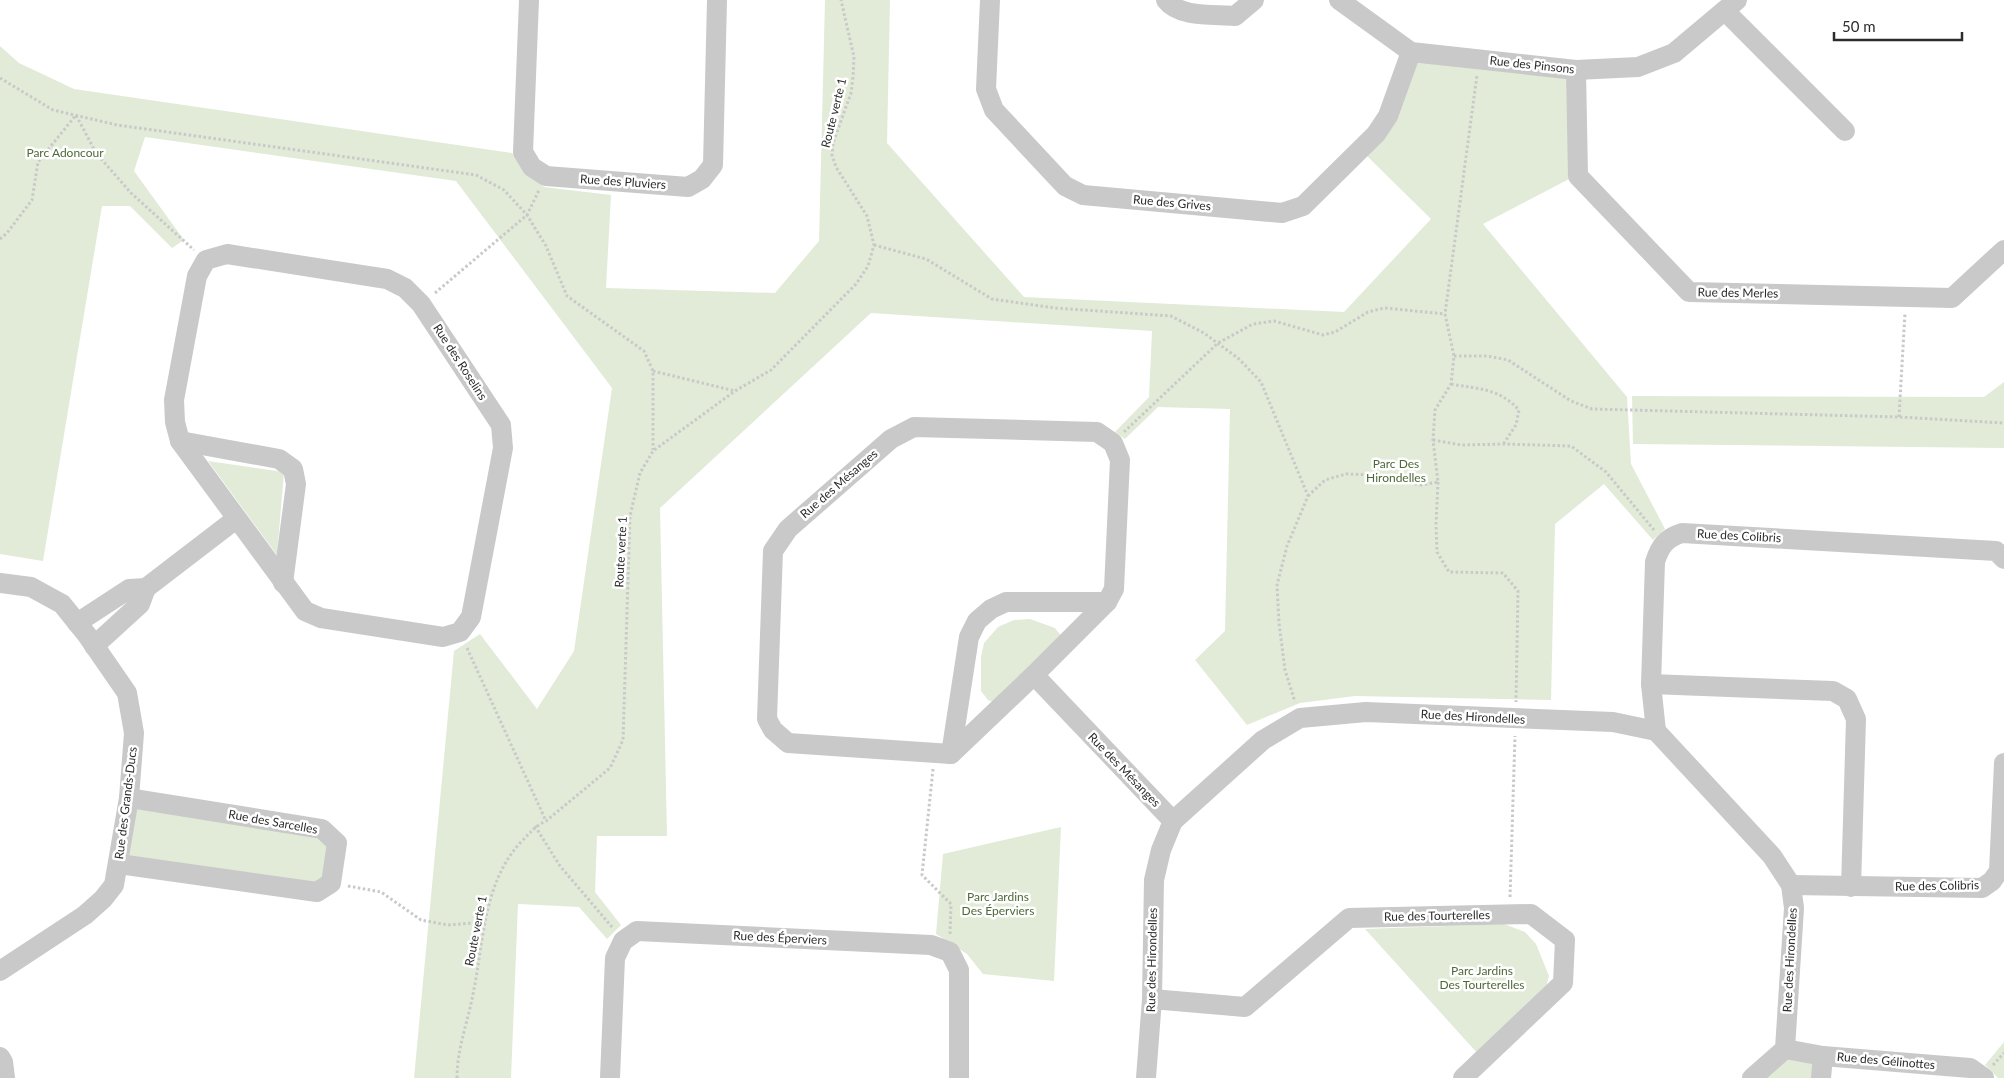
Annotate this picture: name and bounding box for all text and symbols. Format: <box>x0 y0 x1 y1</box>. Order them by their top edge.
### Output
scale bar <box>1834 10 1962 42</box>
text: 50 m <box>1842 17 1876 35</box>
street label: Rue des Pinsons <box>1489 53 1575 76</box>
street label: Route verte 1 <box>818 76 849 149</box>
park label: Parc Adoncour <box>26 145 104 160</box>
street label: Rue des Pluviers <box>579 171 667 192</box>
street label: Rue des Grives <box>1132 192 1212 213</box>
street label: Rue des Merles <box>1698 284 1778 301</box>
street label: Rue des Roselins <box>430 321 491 403</box>
street label: Rue des Mésanges <box>797 446 880 521</box>
park label: Parc Des Hirondelles <box>1366 456 1426 485</box>
street label: Route verte 1 <box>611 516 630 588</box>
street label: Rue des Colibris <box>1697 526 1782 545</box>
street label: Rue des Hirondelles <box>1420 706 1526 727</box>
street label: Rue des Mésanges <box>1085 729 1164 810</box>
street label: Rue des Grands-Ducs <box>111 746 140 860</box>
street label: Rue des Sarcelles <box>227 806 319 837</box>
street label: Rue des Colibris <box>1895 877 1979 894</box>
park label: Parc Jardins Des Éperviers <box>962 889 1034 918</box>
street label: Route verte 1 <box>461 894 490 967</box>
street label: Rue des Tourterelles <box>1384 907 1490 924</box>
street label: Rue des Hirondelles <box>1779 907 1800 1013</box>
street label: Rue des Hirondelles <box>1143 908 1160 1012</box>
street label: Rue des Éperviers <box>733 928 827 947</box>
park label: Parc Jardins Des Tourterelles <box>1439 963 1525 992</box>
street label: Rue des Gélinottes <box>1836 1049 1936 1072</box>

